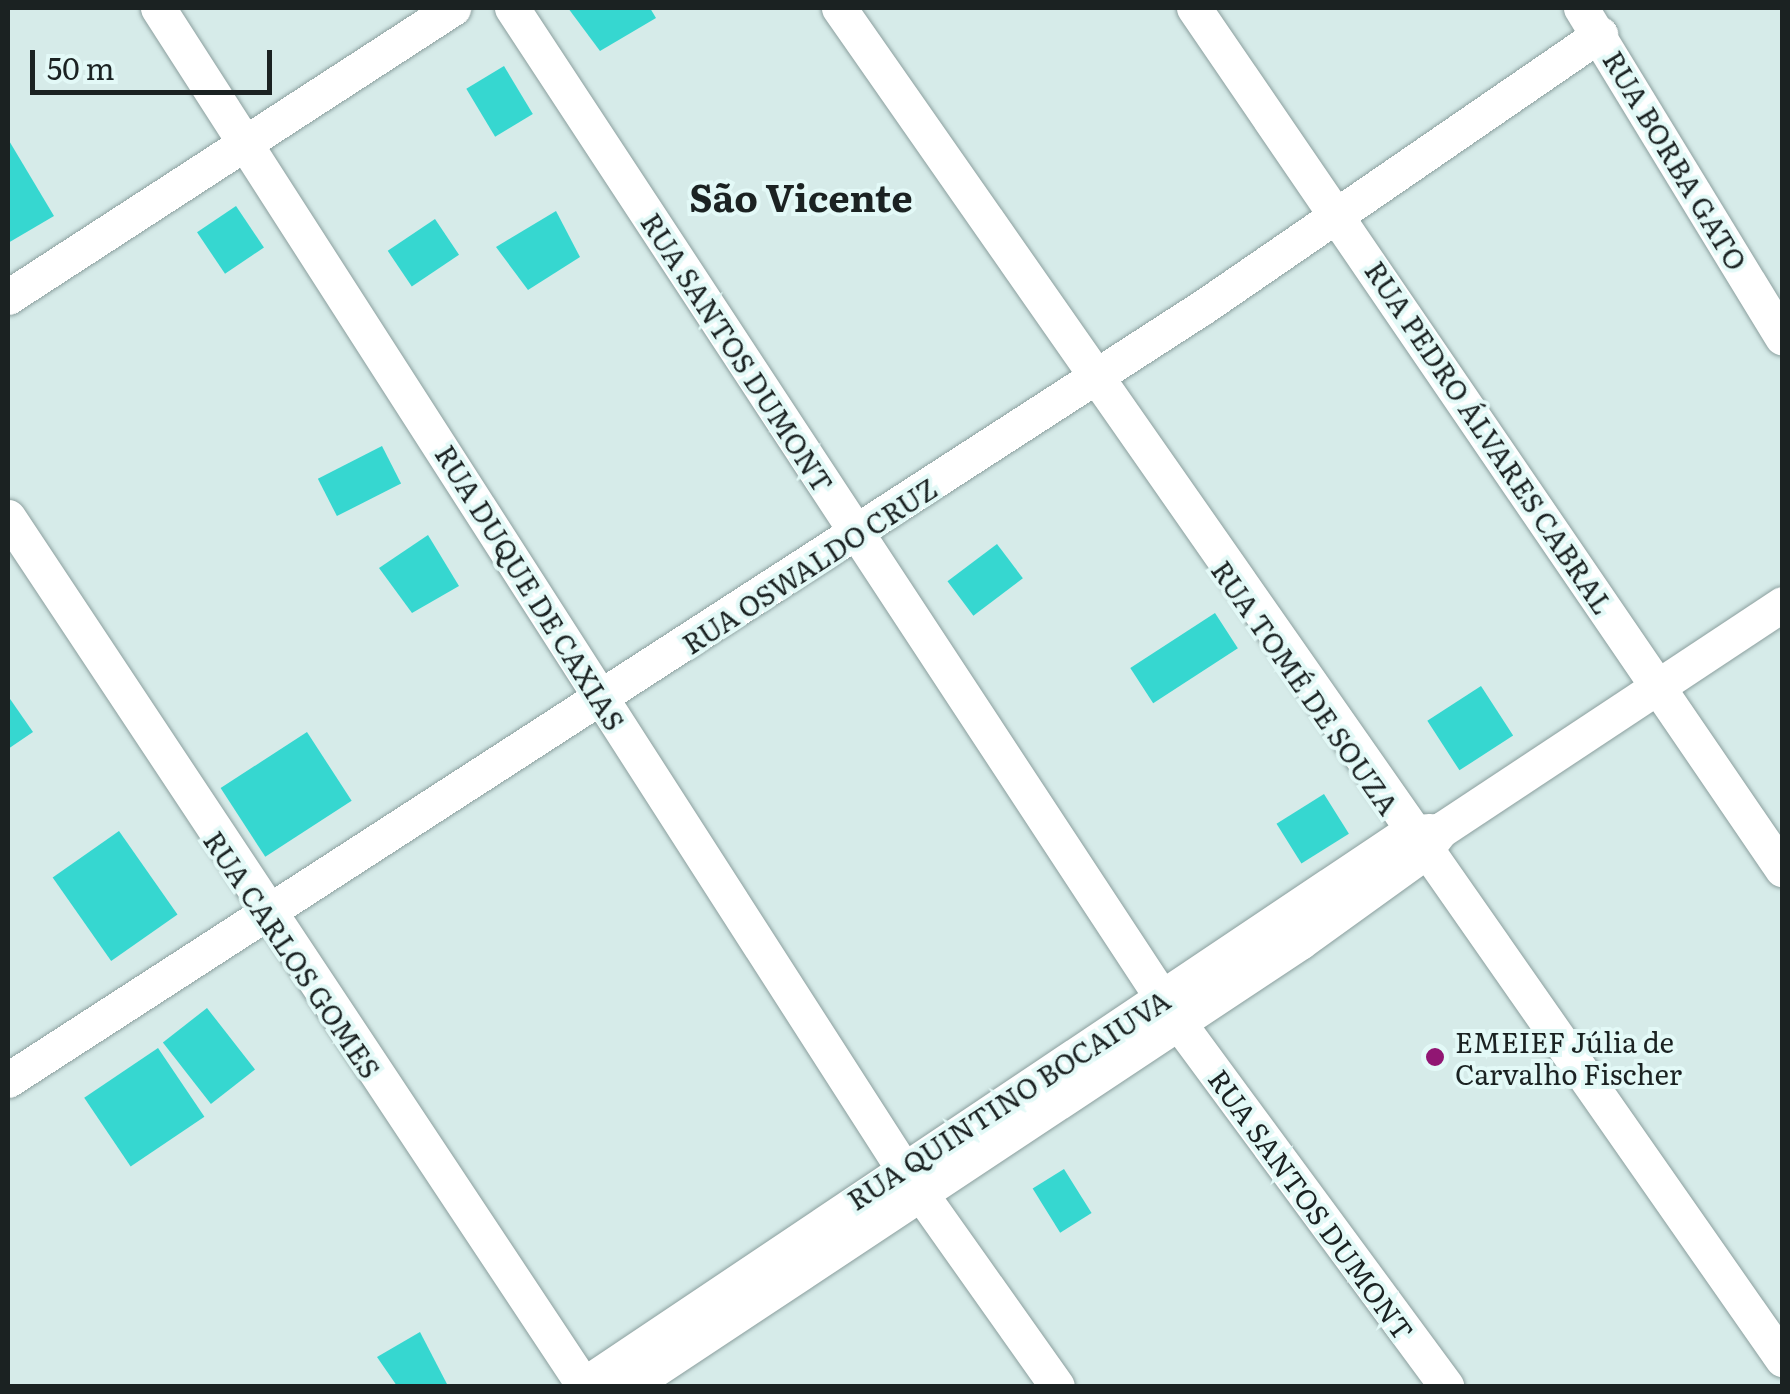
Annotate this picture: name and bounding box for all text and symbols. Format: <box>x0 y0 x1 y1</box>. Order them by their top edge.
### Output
scale bar <box>35 30 278 92</box>
street label: RUA BORBA GATO <box>1597 44 1755 276</box>
text: 50 m <box>47 45 115 89</box>
district label: São Vicente <box>689 173 913 219</box>
street label: RUA SANTOS DUMONT <box>635 206 841 498</box>
street label: RUA PEDRO ÁLVARES CABRAL <box>1359 254 1621 620</box>
street label: RUA DUQUE DE CAXIAS <box>429 438 633 736</box>
street label: RUA OSWALDO CRUZ <box>675 470 943 660</box>
street label: RUA TOMÉ DE SOUZA <box>1206 554 1406 820</box>
street label: RUA CARLOS GOMES <box>198 824 388 1084</box>
street label: RUA QUINTINO BOCAIUVA <box>841 982 1175 1216</box>
place label: EMEIEF Júlia de Carvalho Fischer <box>1455 1024 1682 1090</box>
marker: EMEIEF Júlia de Carvalho Fischer <box>1424 1046 1446 1068</box>
street label: RUA SANTOS DUMONT <box>1203 1062 1421 1346</box>

